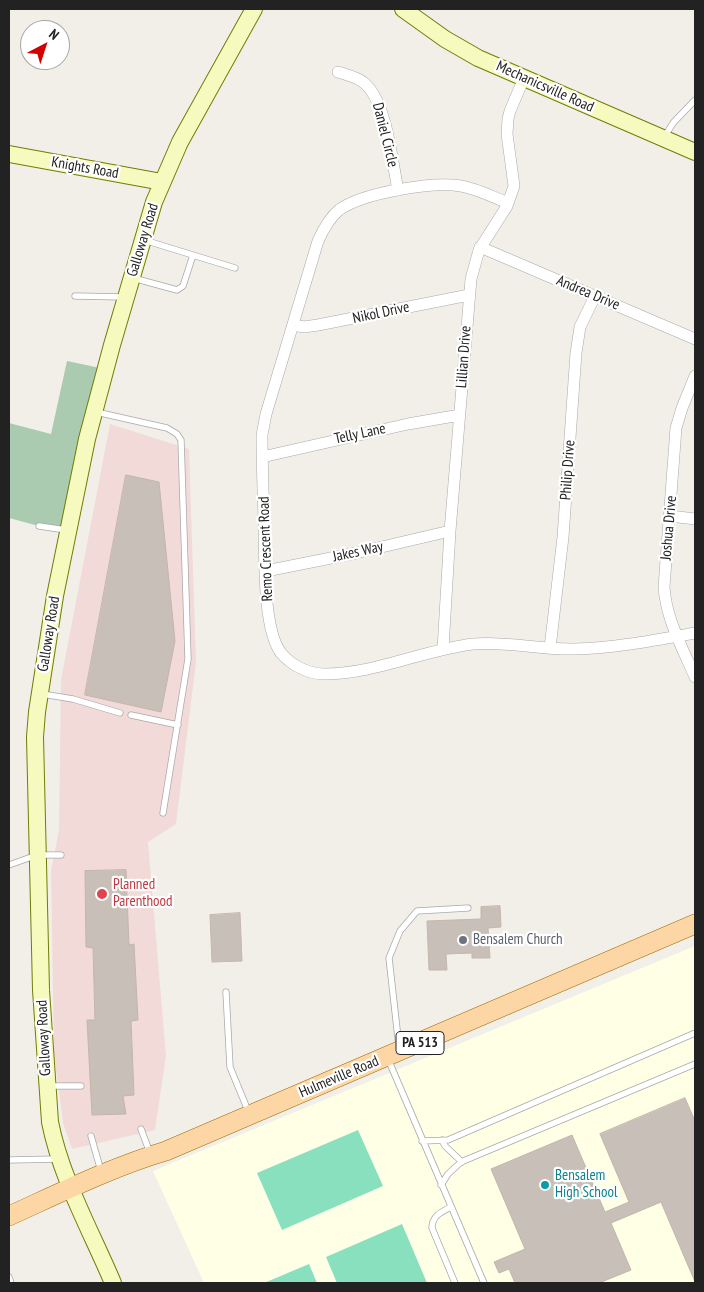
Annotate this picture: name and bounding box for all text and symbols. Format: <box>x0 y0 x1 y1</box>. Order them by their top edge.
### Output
north arrow <box>20 20 70 70</box>
text: N <box>45 25 63 44</box>
street label: Mechanicsville Road <box>493 57 597 117</box>
street label: Daniel Circle <box>368 101 402 169</box>
street label: Knights Road <box>50 153 120 183</box>
street label: Galloway Road <box>123 201 163 279</box>
street label: Andrea Drive <box>554 272 622 314</box>
street label: Nikol Drive <box>351 298 411 328</box>
street label: Lillian Drive <box>453 325 475 389</box>
street label: Telly Lane <box>333 420 387 448</box>
street label: Philip Drive <box>557 439 579 501</box>
street label: Joshua Drive <box>657 495 681 561</box>
street label: Remo Crescent Road <box>255 496 277 602</box>
street label: Jakes Way <box>331 538 385 566</box>
street label: Galloway Road <box>34 595 64 673</box>
place label: Planned Parenthood <box>113 876 172 911</box>
marker: Planned Parenthood <box>95 887 109 901</box>
place label: Bensalem Church <box>473 931 563 949</box>
marker: Bensalem Church <box>457 934 469 946</box>
street label: Galloway Road <box>33 1000 55 1076</box>
road number: PA 513 <box>396 1032 444 1054</box>
street label: Hulmeville Road <box>296 1052 382 1102</box>
place label: Bensalem High School <box>555 1167 617 1202</box>
marker: Bensalem High School <box>539 1179 551 1191</box>

